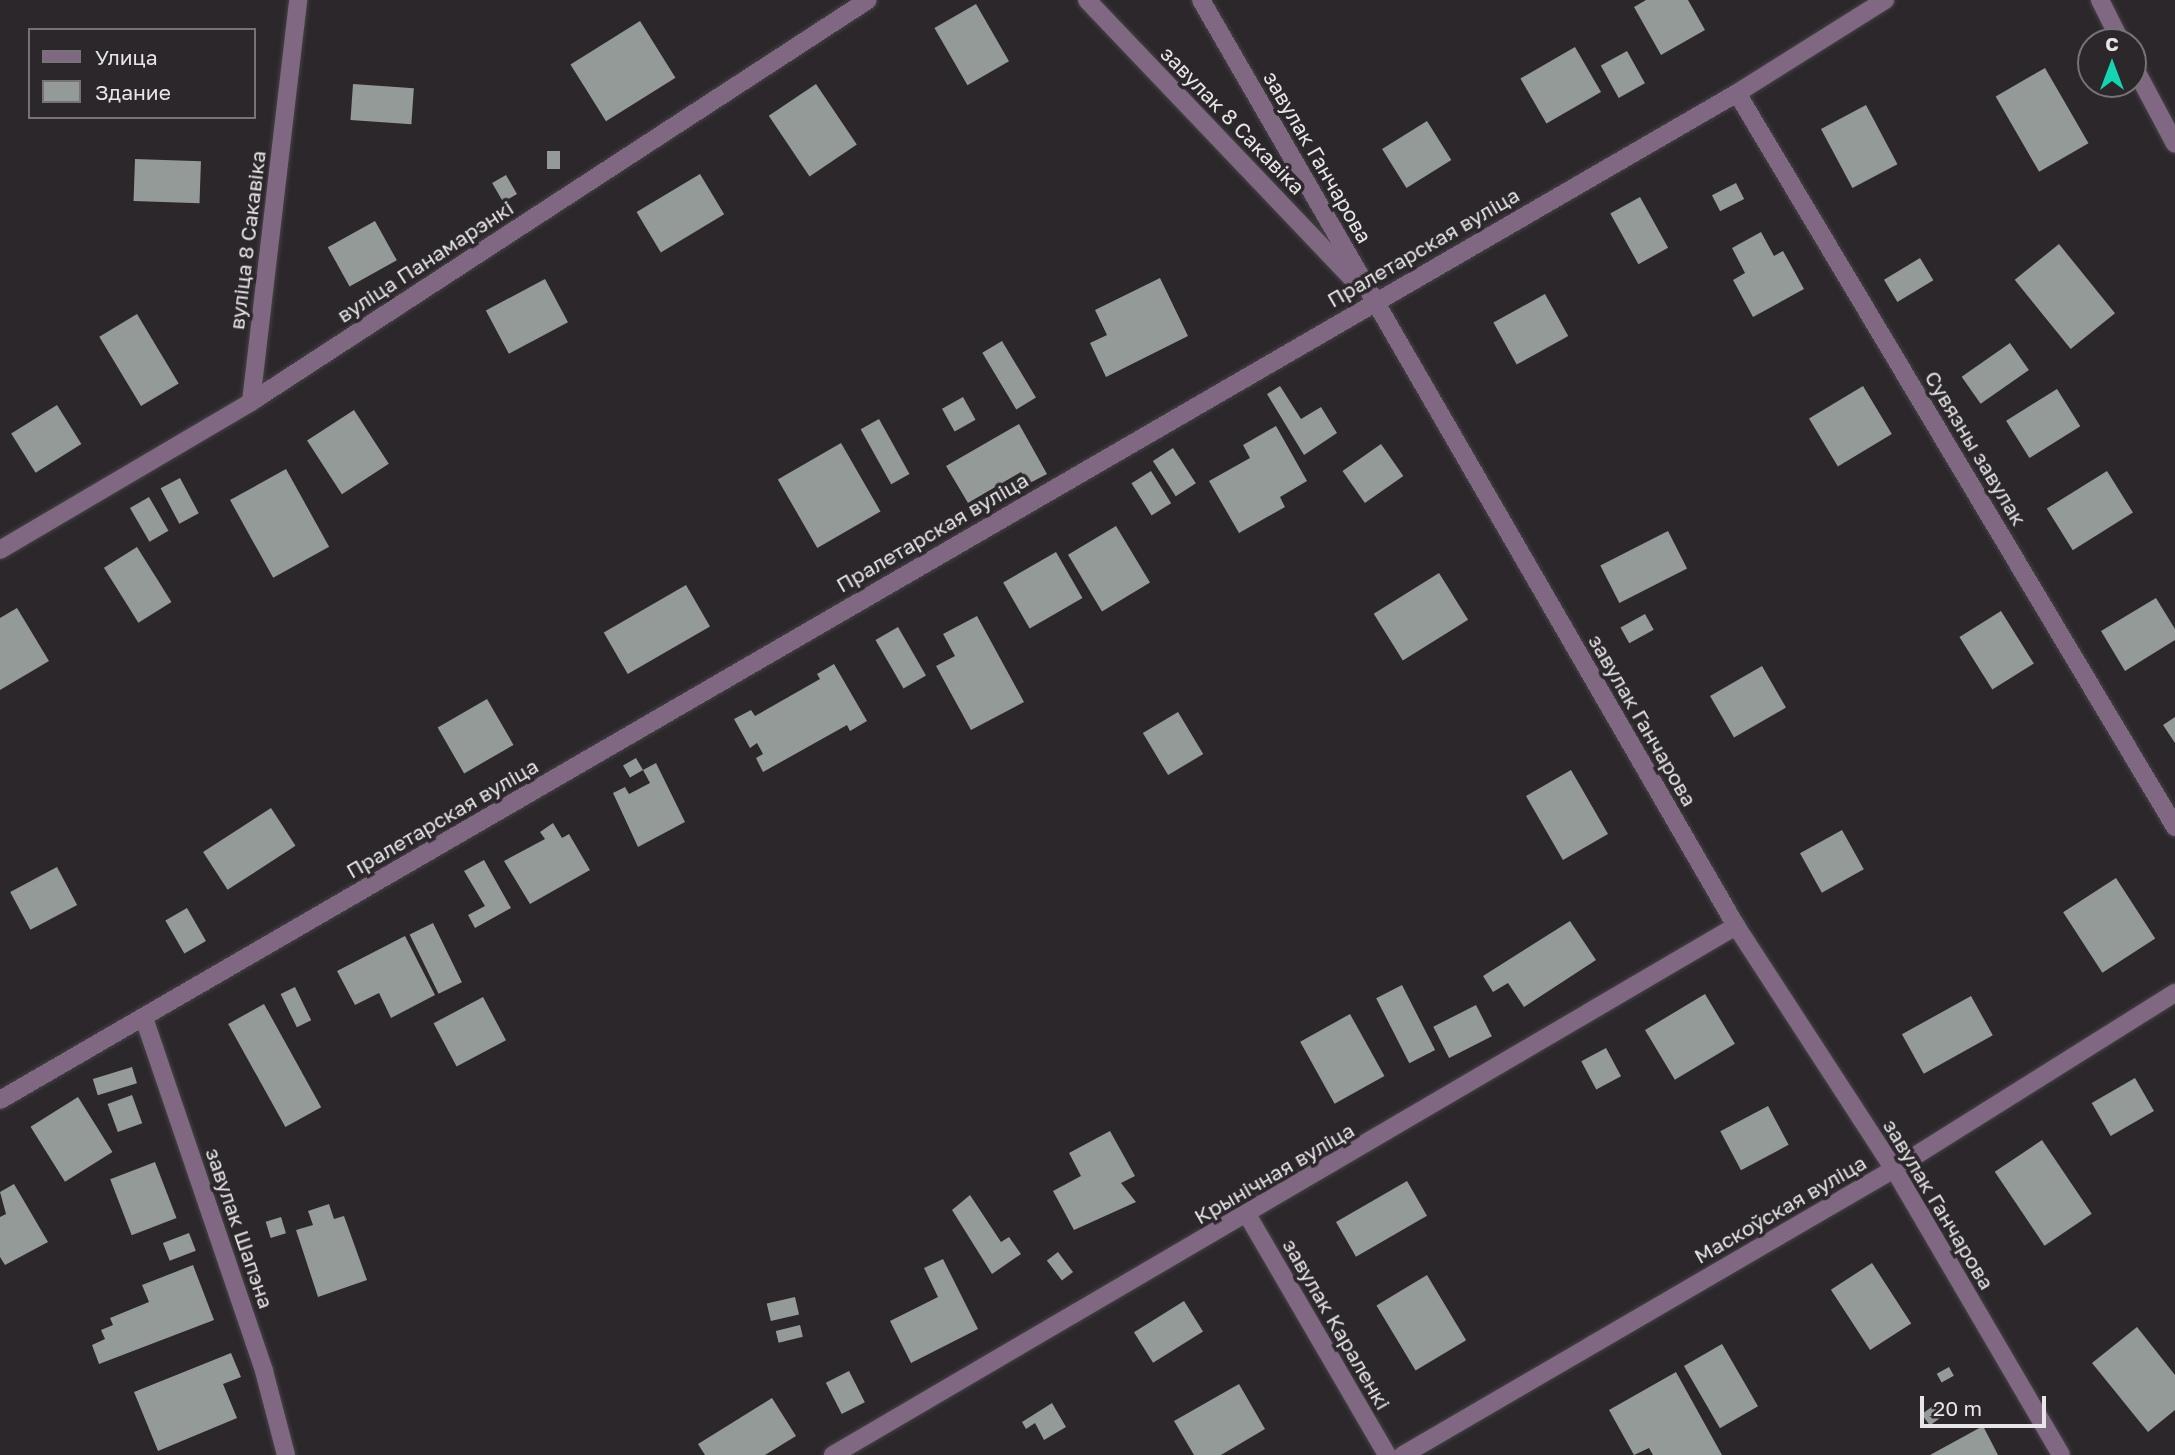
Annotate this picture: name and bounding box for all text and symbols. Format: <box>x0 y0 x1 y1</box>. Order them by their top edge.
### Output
legend <box>28 28 256 119</box>
north arrow <box>2077 28 2147 98</box>
text: С <box>2105 32 2119 55</box>
street label: завулак 8 Сакавіка <box>1156 41 1310 199</box>
text: Улица <box>95 44 158 70</box>
street label: завулак Ганчарова <box>1259 67 1377 247</box>
text: Здание <box>95 79 171 105</box>
street label: вуліца 8 Сакавіка <box>224 149 270 331</box>
street label: Пралетарская вуліца <box>1322 182 1524 312</box>
street label: вуліца Панамарэнкі <box>332 195 518 327</box>
street label: Сувязны завулак <box>1920 366 2032 530</box>
street label: Пралетарская вуліца <box>831 467 1033 597</box>
street label: завулак Ганчарова <box>1584 630 1702 810</box>
street label: Пралетарская вуліца <box>341 753 543 883</box>
street label: завулак Ганчарова <box>1878 1114 2000 1294</box>
street label: Крынічная вуліца <box>1189 1117 1359 1229</box>
street label: завулак Шапэна <box>201 1144 279 1312</box>
street label: Маскоўская вуліца <box>1689 1149 1871 1269</box>
street label: завулак Караленкі <box>1278 1234 1396 1414</box>
scale bar <box>1923 1382 2049 1426</box>
text: 20 m <box>1933 1395 1982 1421</box>

